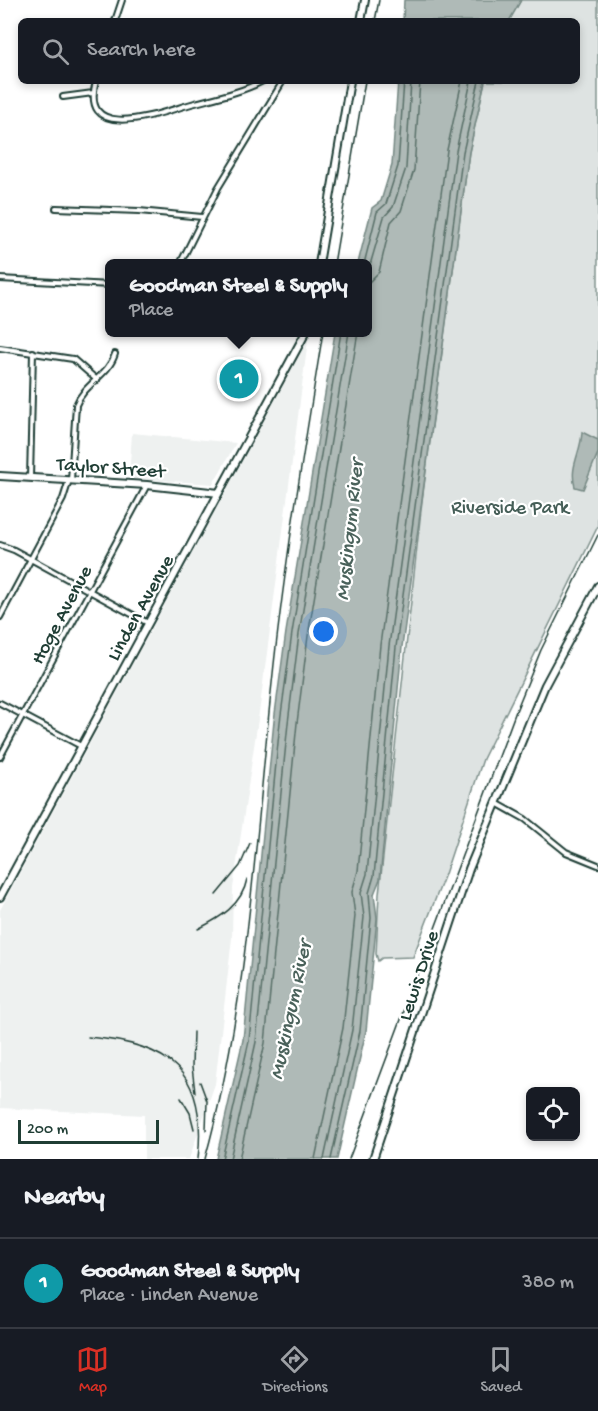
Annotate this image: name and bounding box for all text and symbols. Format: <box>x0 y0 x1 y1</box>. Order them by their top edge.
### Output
search box <box>18 18 580 84</box>
icon: search <box>39 35 72 68</box>
text: Search here <box>87 38 195 64</box>
popup <box>105 259 372 337</box>
text: Goodman Steel & Supply <box>129 274 348 300</box>
text: Place <box>129 300 173 323</box>
pin: 1 <box>220 356 258 401</box>
street label: Taylor Street <box>55 454 168 485</box>
water label: Muskingum River <box>332 455 372 602</box>
park label: Riverside Park <box>451 498 571 521</box>
street label: Linden Avenue <box>103 551 181 666</box>
street label: Hoge Avenue <box>27 562 99 669</box>
your location <box>309 617 338 646</box>
street label: Lewis Drive <box>395 928 446 1024</box>
water label: Muskingum River <box>266 935 320 1082</box>
map controls <box>526 1087 580 1141</box>
button: locate <box>526 1087 580 1141</box>
scale bar <box>18 1117 159 1144</box>
text: 200 m <box>27 1121 68 1140</box>
text: Nearby <box>24 1183 105 1214</box>
text: Goodman Steel & Supply <box>81 1259 299 1285</box>
text: 1 <box>39 1272 48 1295</box>
text: 380 m <box>522 1272 574 1295</box>
text: Place · Linden Avenue <box>81 1285 258 1308</box>
tab: Map <box>76 1343 109 1398</box>
tab: Directions <box>262 1343 328 1398</box>
tab: Saved <box>480 1343 521 1398</box>

